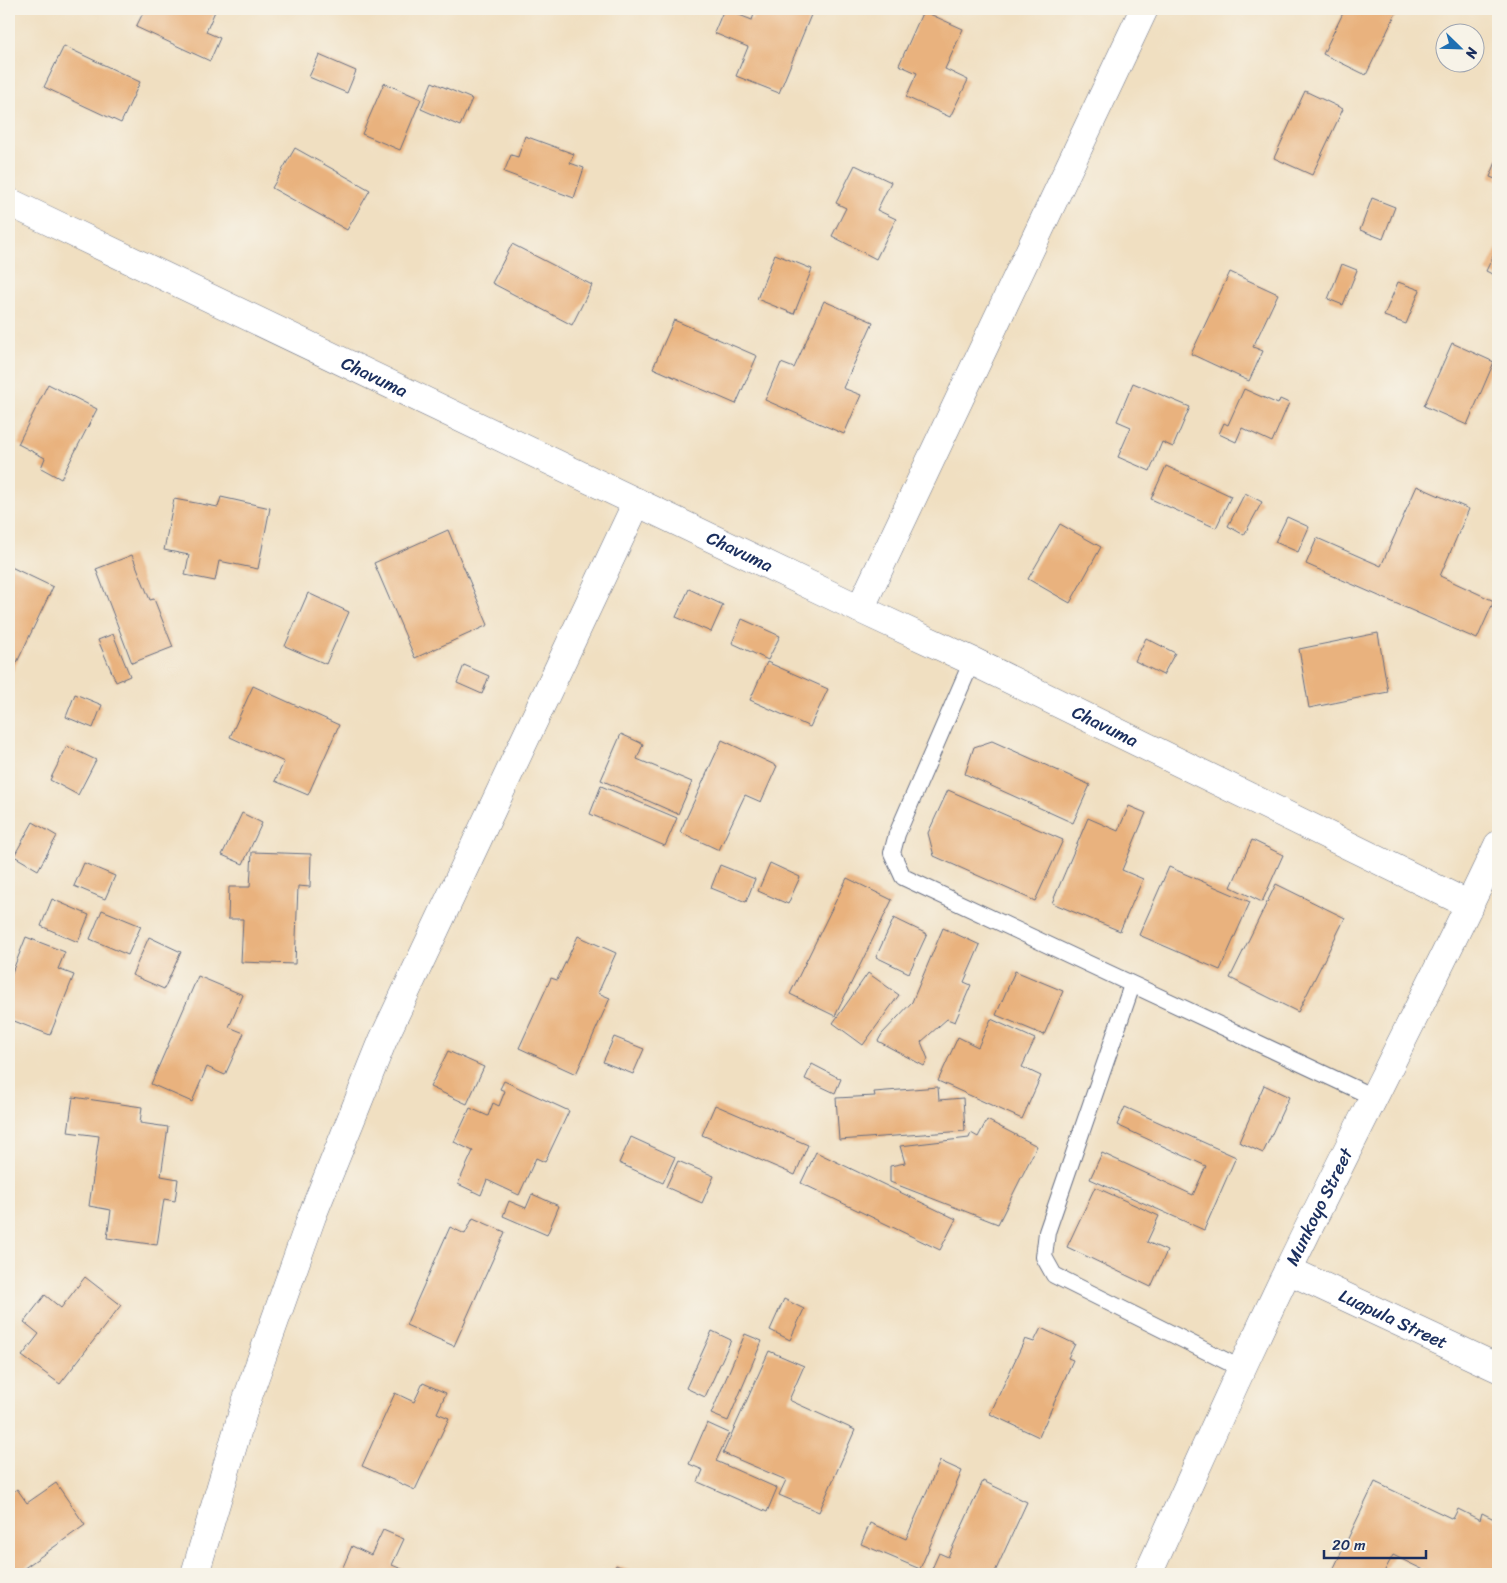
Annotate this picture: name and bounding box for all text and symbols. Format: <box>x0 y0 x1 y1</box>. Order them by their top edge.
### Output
north arrow <box>1434 22 1484 72</box>
text: N <box>1458 43 1485 63</box>
street label: Chavuma <box>336 347 413 406</box>
street label: Chavuma <box>701 522 778 581</box>
street label: Chavuma <box>1066 696 1144 756</box>
street label: Munkoyo Street <box>1276 1142 1362 1271</box>
street label: Luapula Street <box>1333 1280 1453 1358</box>
scale bar <box>1324 1528 1427 1560</box>
text: 20 m <box>1332 1532 1366 1558</box>

